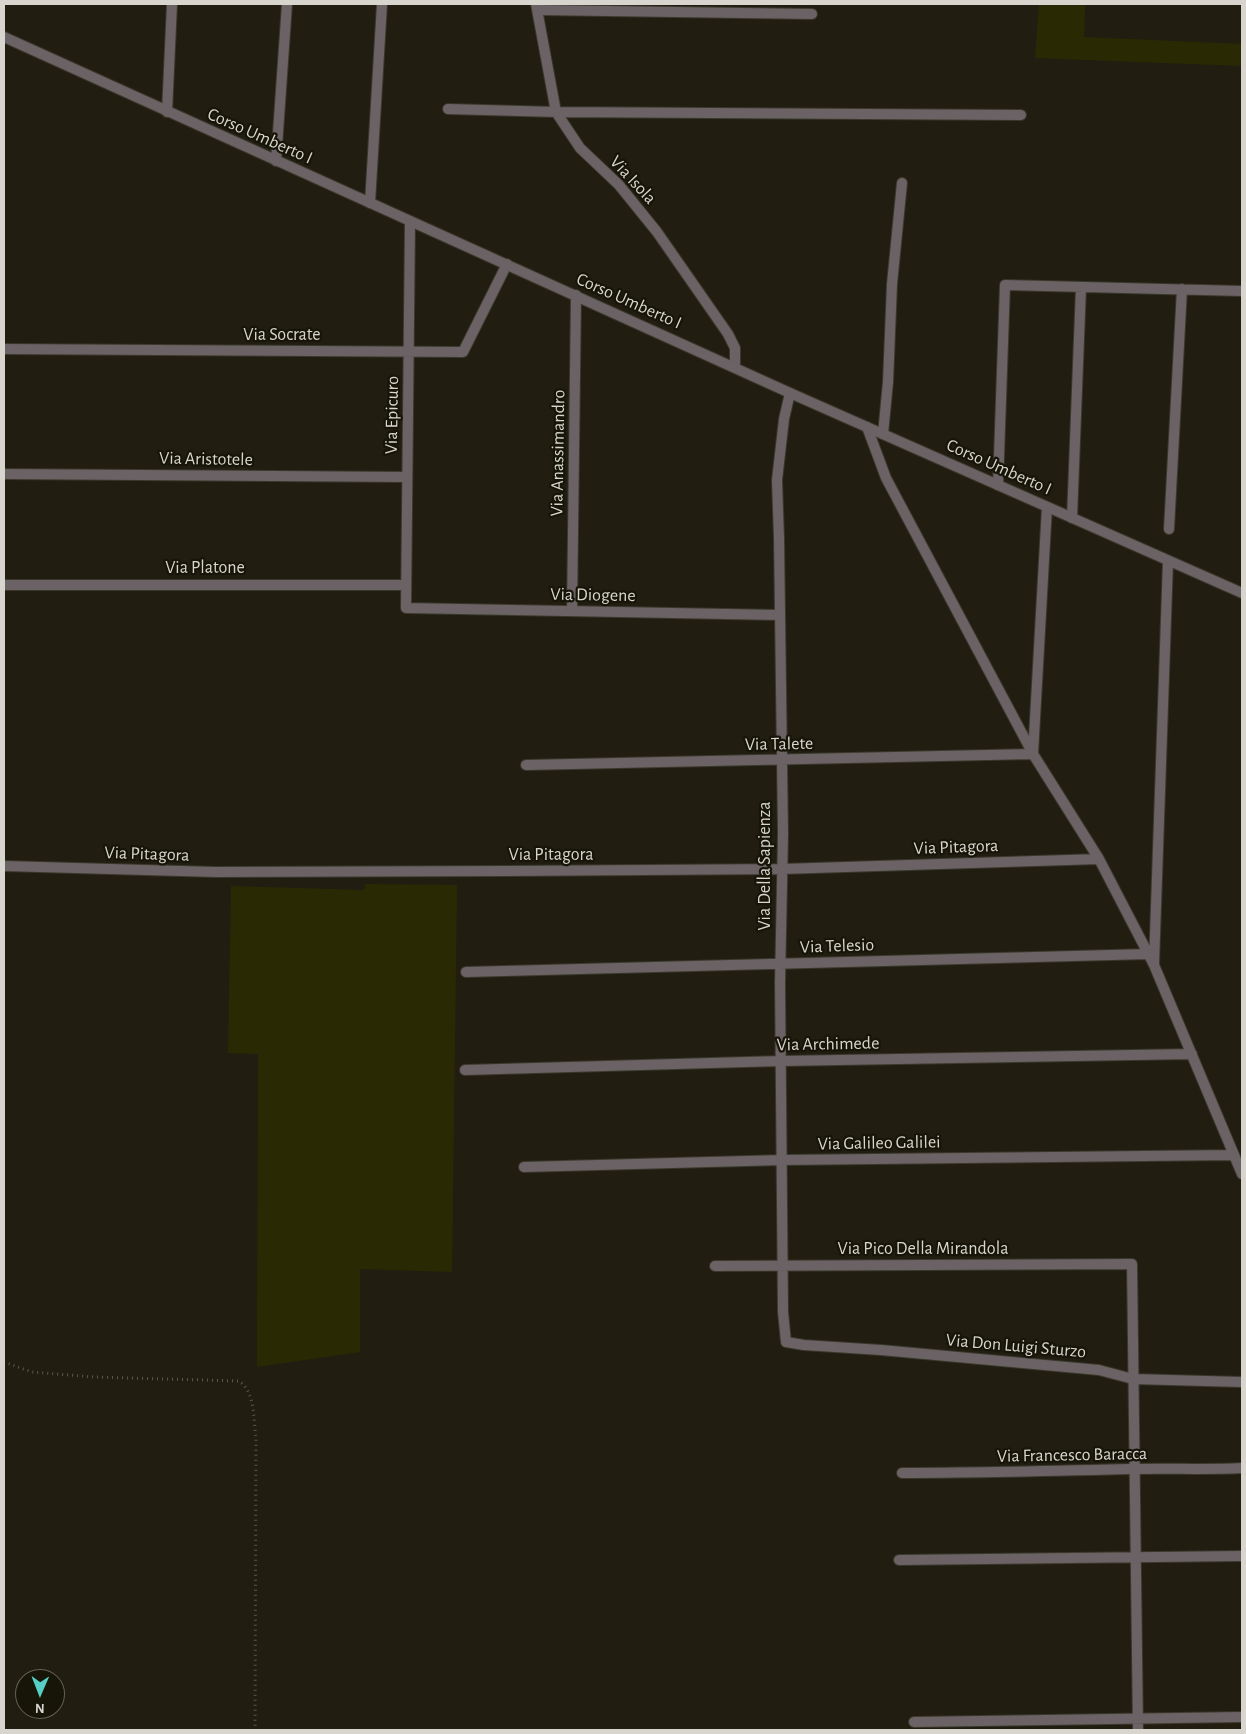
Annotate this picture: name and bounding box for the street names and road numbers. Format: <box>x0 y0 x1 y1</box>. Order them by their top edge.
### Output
street label: Corso Umberto I <box>204 103 316 169</box>
street label: Via Isola <box>605 151 661 209</box>
street label: Corso Umberto I <box>573 268 685 334</box>
street label: Via Socrate <box>243 324 321 346</box>
street label: Via Epicuro <box>381 376 403 454</box>
street label: Via Anassimandro <box>546 389 570 517</box>
street label: Corso Umberto I <box>943 434 1055 500</box>
street label: Via Aristotele <box>159 447 253 471</box>
street label: Via Platone <box>165 557 245 579</box>
street label: Via Diogene <box>550 583 636 607</box>
street label: Via Talete <box>745 733 813 755</box>
street label: Via Della Sapienza <box>754 801 776 931</box>
street label: Via Pitagora <box>913 835 999 859</box>
street label: Via Pitagora <box>104 842 190 866</box>
street label: Via Pitagora <box>509 844 593 866</box>
street label: Via Telesio <box>799 934 875 958</box>
street label: Via Archimede <box>776 1032 880 1056</box>
street label: Via Galileo Galilei <box>817 1131 941 1155</box>
street label: Via Pico Della Mirandola <box>838 1238 1008 1260</box>
street label: Via Don Luigi Sturzo <box>945 1329 1087 1363</box>
street label: Via Francesco Baracca <box>997 1443 1147 1467</box>

